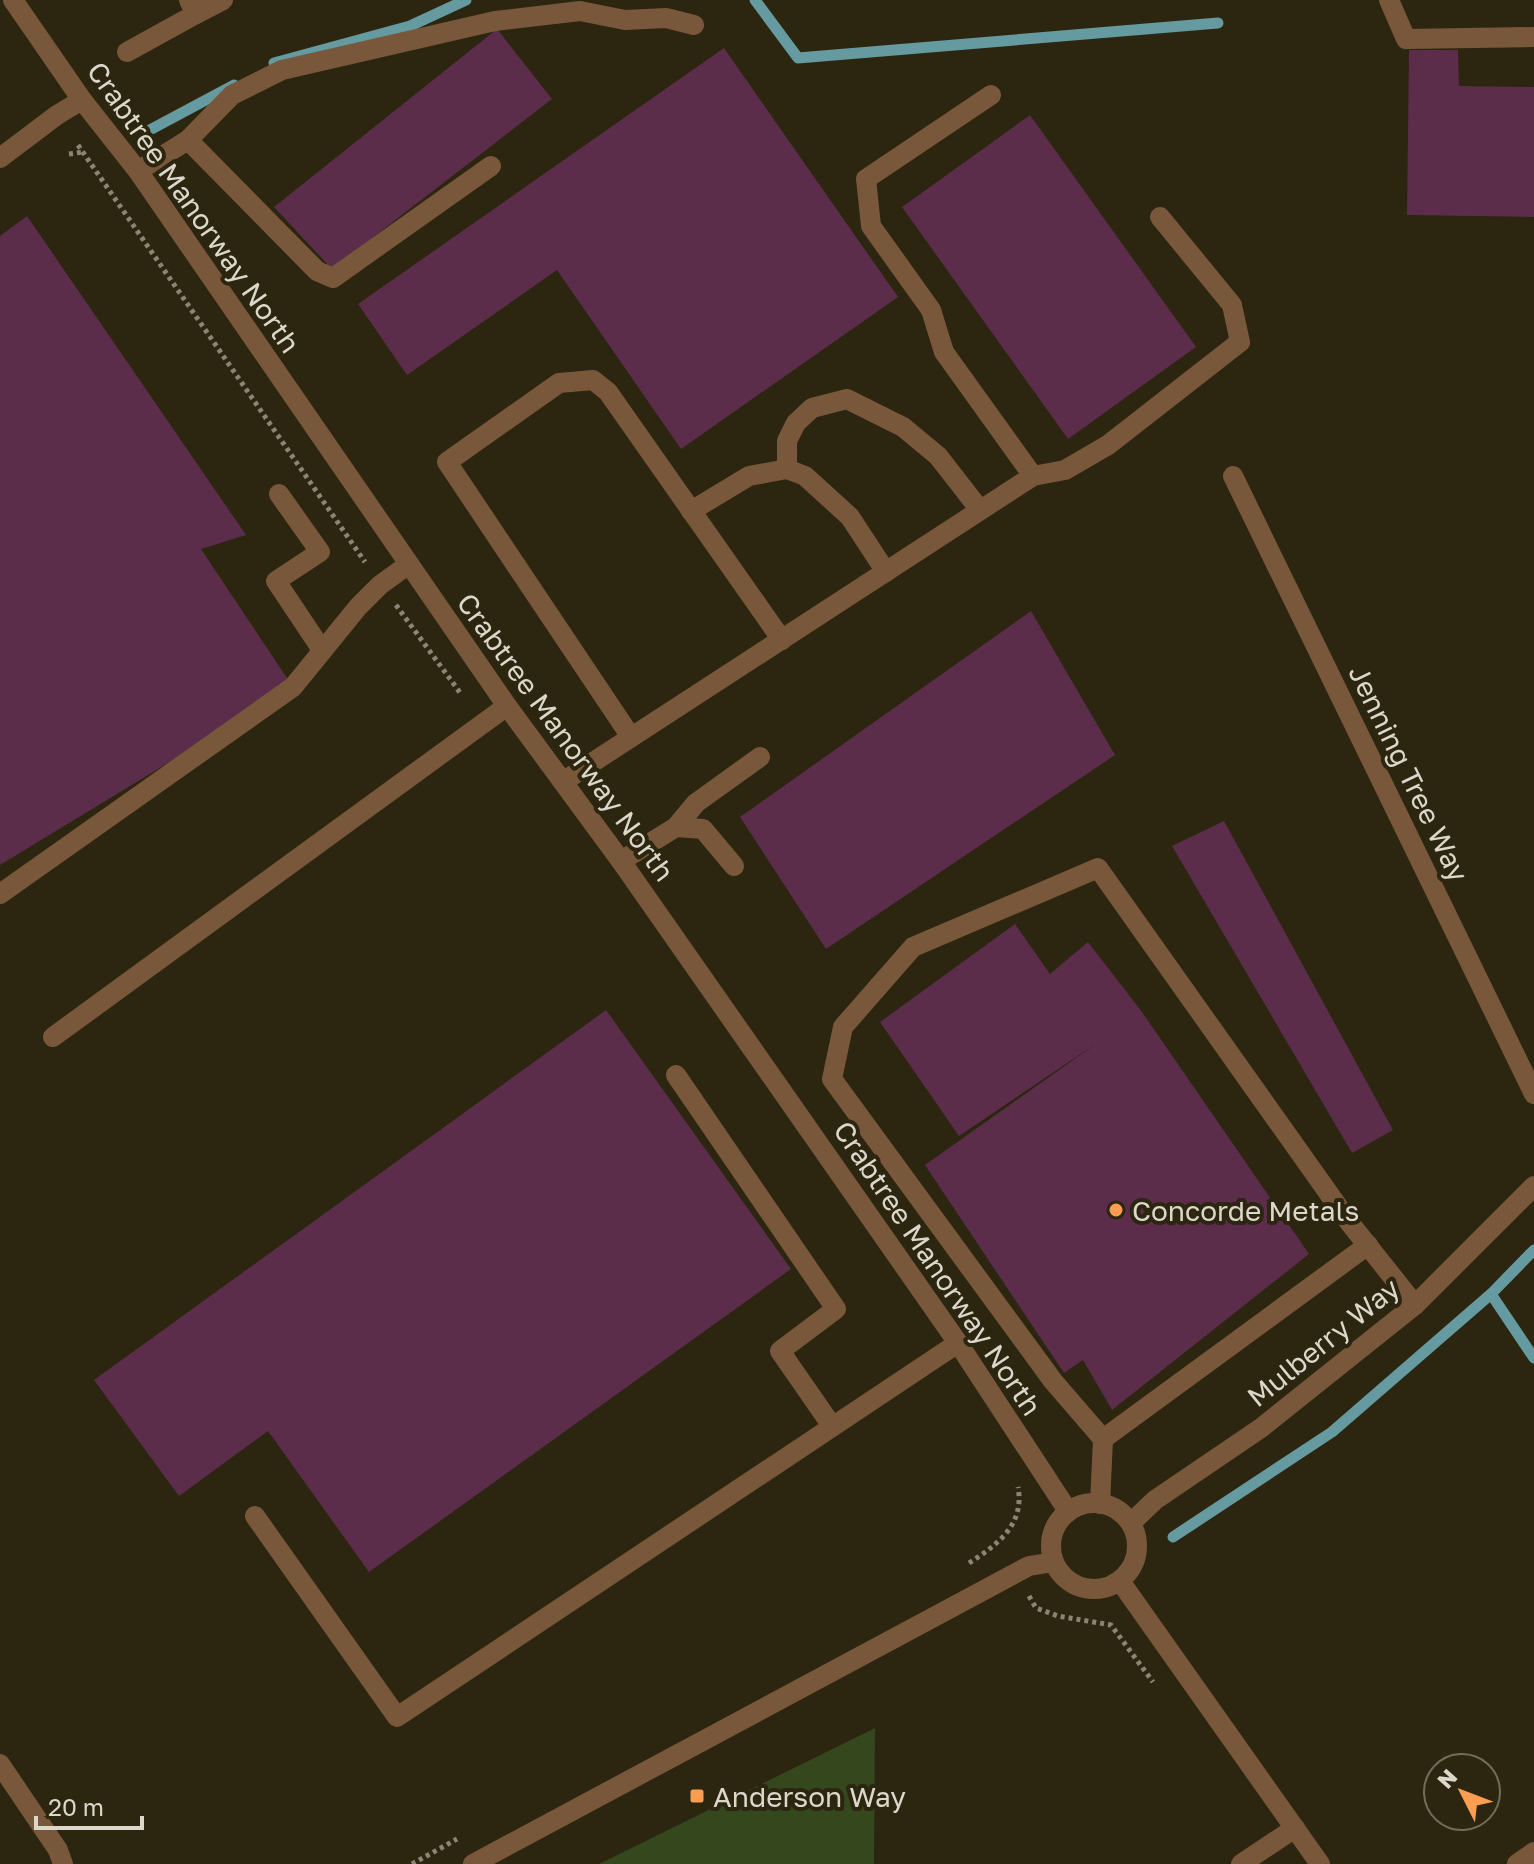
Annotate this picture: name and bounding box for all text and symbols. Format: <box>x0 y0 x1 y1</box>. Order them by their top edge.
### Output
street label: Crabtree Manorway North <box>81 55 307 359</box>
street label: Crabtree Manorway North <box>451 587 681 887</box>
street label: Jenning Tree Way <box>1342 659 1476 887</box>
street label: Crabtree Manorway North <box>827 1115 1049 1421</box>
place label: Concorde Metals <box>1132 1194 1359 1227</box>
marker: Concorde Metals <box>1107 1201 1125 1219</box>
street label: Mulberry Way <box>1241 1271 1406 1413</box>
north arrow <box>1422 1752 1502 1832</box>
text: N <box>1431 1763 1462 1794</box>
scale bar <box>36 1780 142 1830</box>
place label: Anderson Way <box>713 1780 906 1813</box>
marker: Anderson Way <box>688 1787 706 1805</box>
text: 20 m <box>48 1792 104 1821</box>

